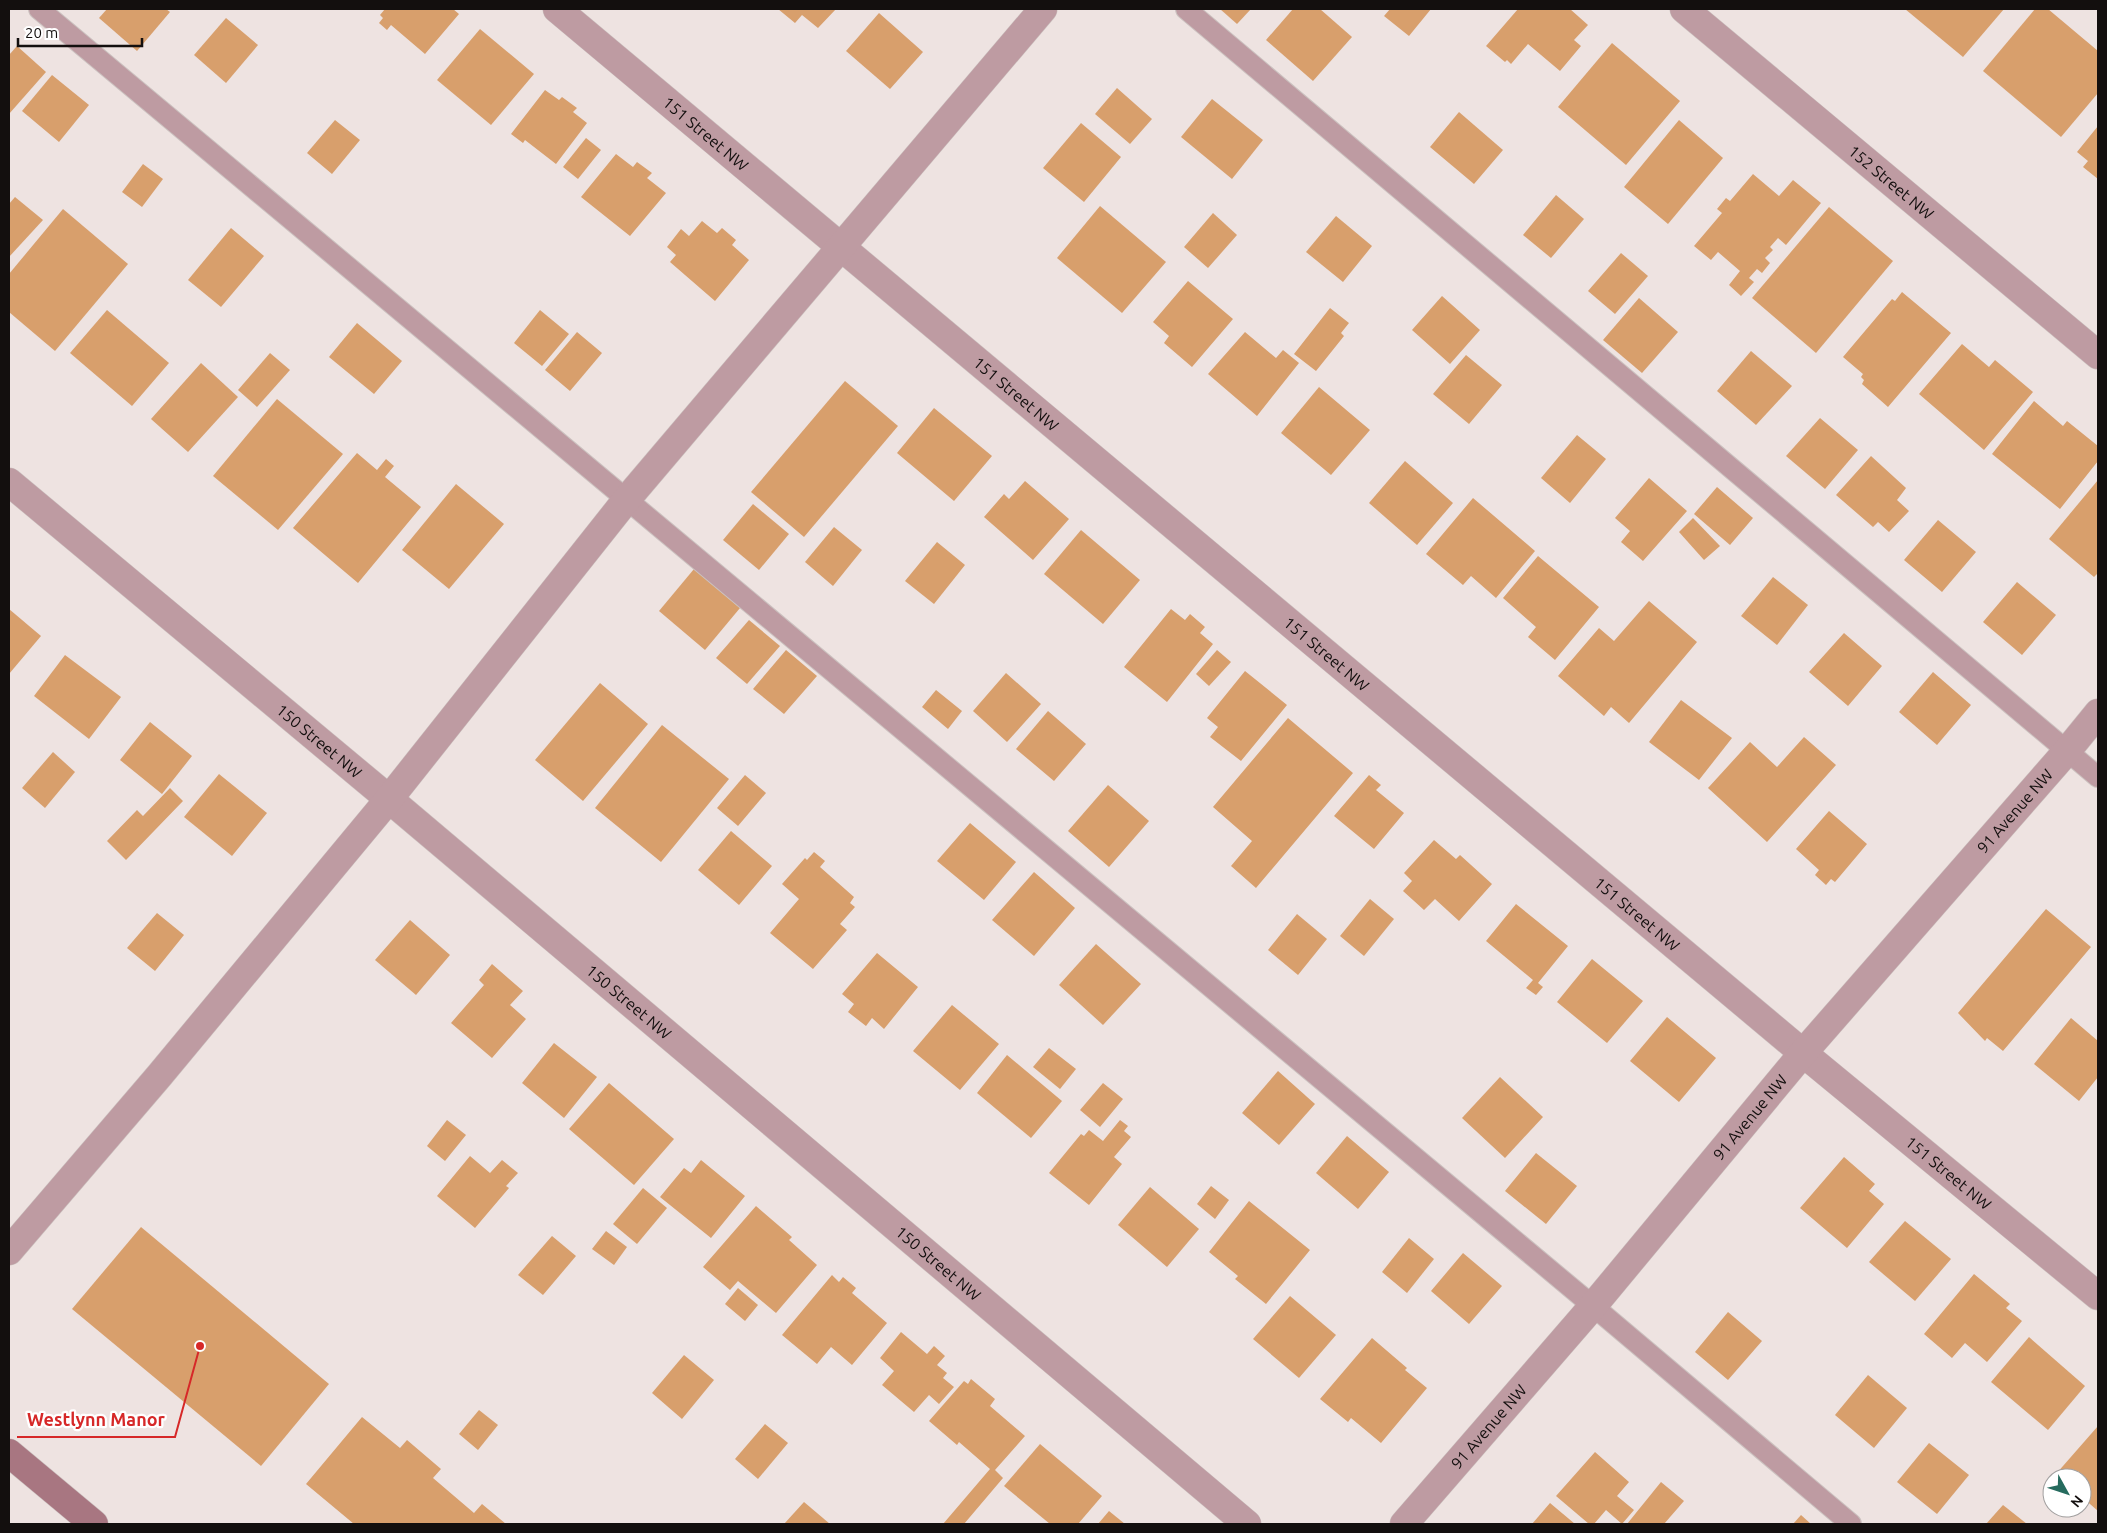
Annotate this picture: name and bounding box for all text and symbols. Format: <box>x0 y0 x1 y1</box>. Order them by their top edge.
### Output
scale bar <box>18 15 141 47</box>
text: 20 m <box>25 24 58 41</box>
street label: 151 Street NW <box>660 93 752 174</box>
street label: 152 Street NW <box>1845 141 1938 223</box>
street label: 151 Street NW <box>970 353 1062 435</box>
street label: 151 Street NW <box>1280 613 1373 695</box>
street label: 150 Street NW <box>273 700 366 782</box>
street label: 91 Avenue NW <box>1973 765 2056 856</box>
street label: 151 Street NW <box>1591 873 1683 955</box>
street label: 150 Street NW <box>583 961 675 1043</box>
street label: 91 Avenue NW <box>1709 1071 1791 1163</box>
street label: 151 Street NW <box>1902 1132 1995 1213</box>
street label: 150 Street NW <box>892 1222 985 1304</box>
street label: 91 Avenue NW <box>1447 1381 1530 1472</box>
callout: Westlynn Manor <box>17 1404 175 1437</box>
text: Westlynn Manor <box>27 1409 166 1429</box>
north arrow <box>2042 1468 2092 1518</box>
text: N <box>2067 1492 2086 1511</box>

